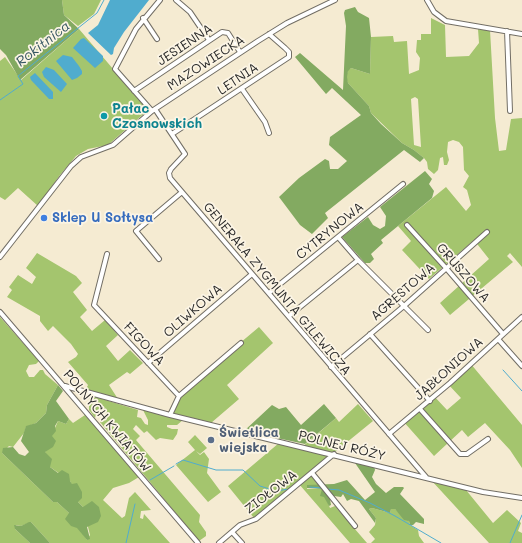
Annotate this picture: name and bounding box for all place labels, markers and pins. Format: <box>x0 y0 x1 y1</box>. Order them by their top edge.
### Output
place label: Pałac Czosnowskich <box>112 101 202 132</box>
marker: Pałac Czosnowskich <box>99 111 109 121</box>
place label: Sklep U Sołtysa <box>52 210 153 226</box>
marker: Sklep U Sołtysa <box>39 213 49 223</box>
place label: Świetlica wiejska <box>219 425 279 456</box>
marker: Świetlica wiejska <box>206 435 216 445</box>

